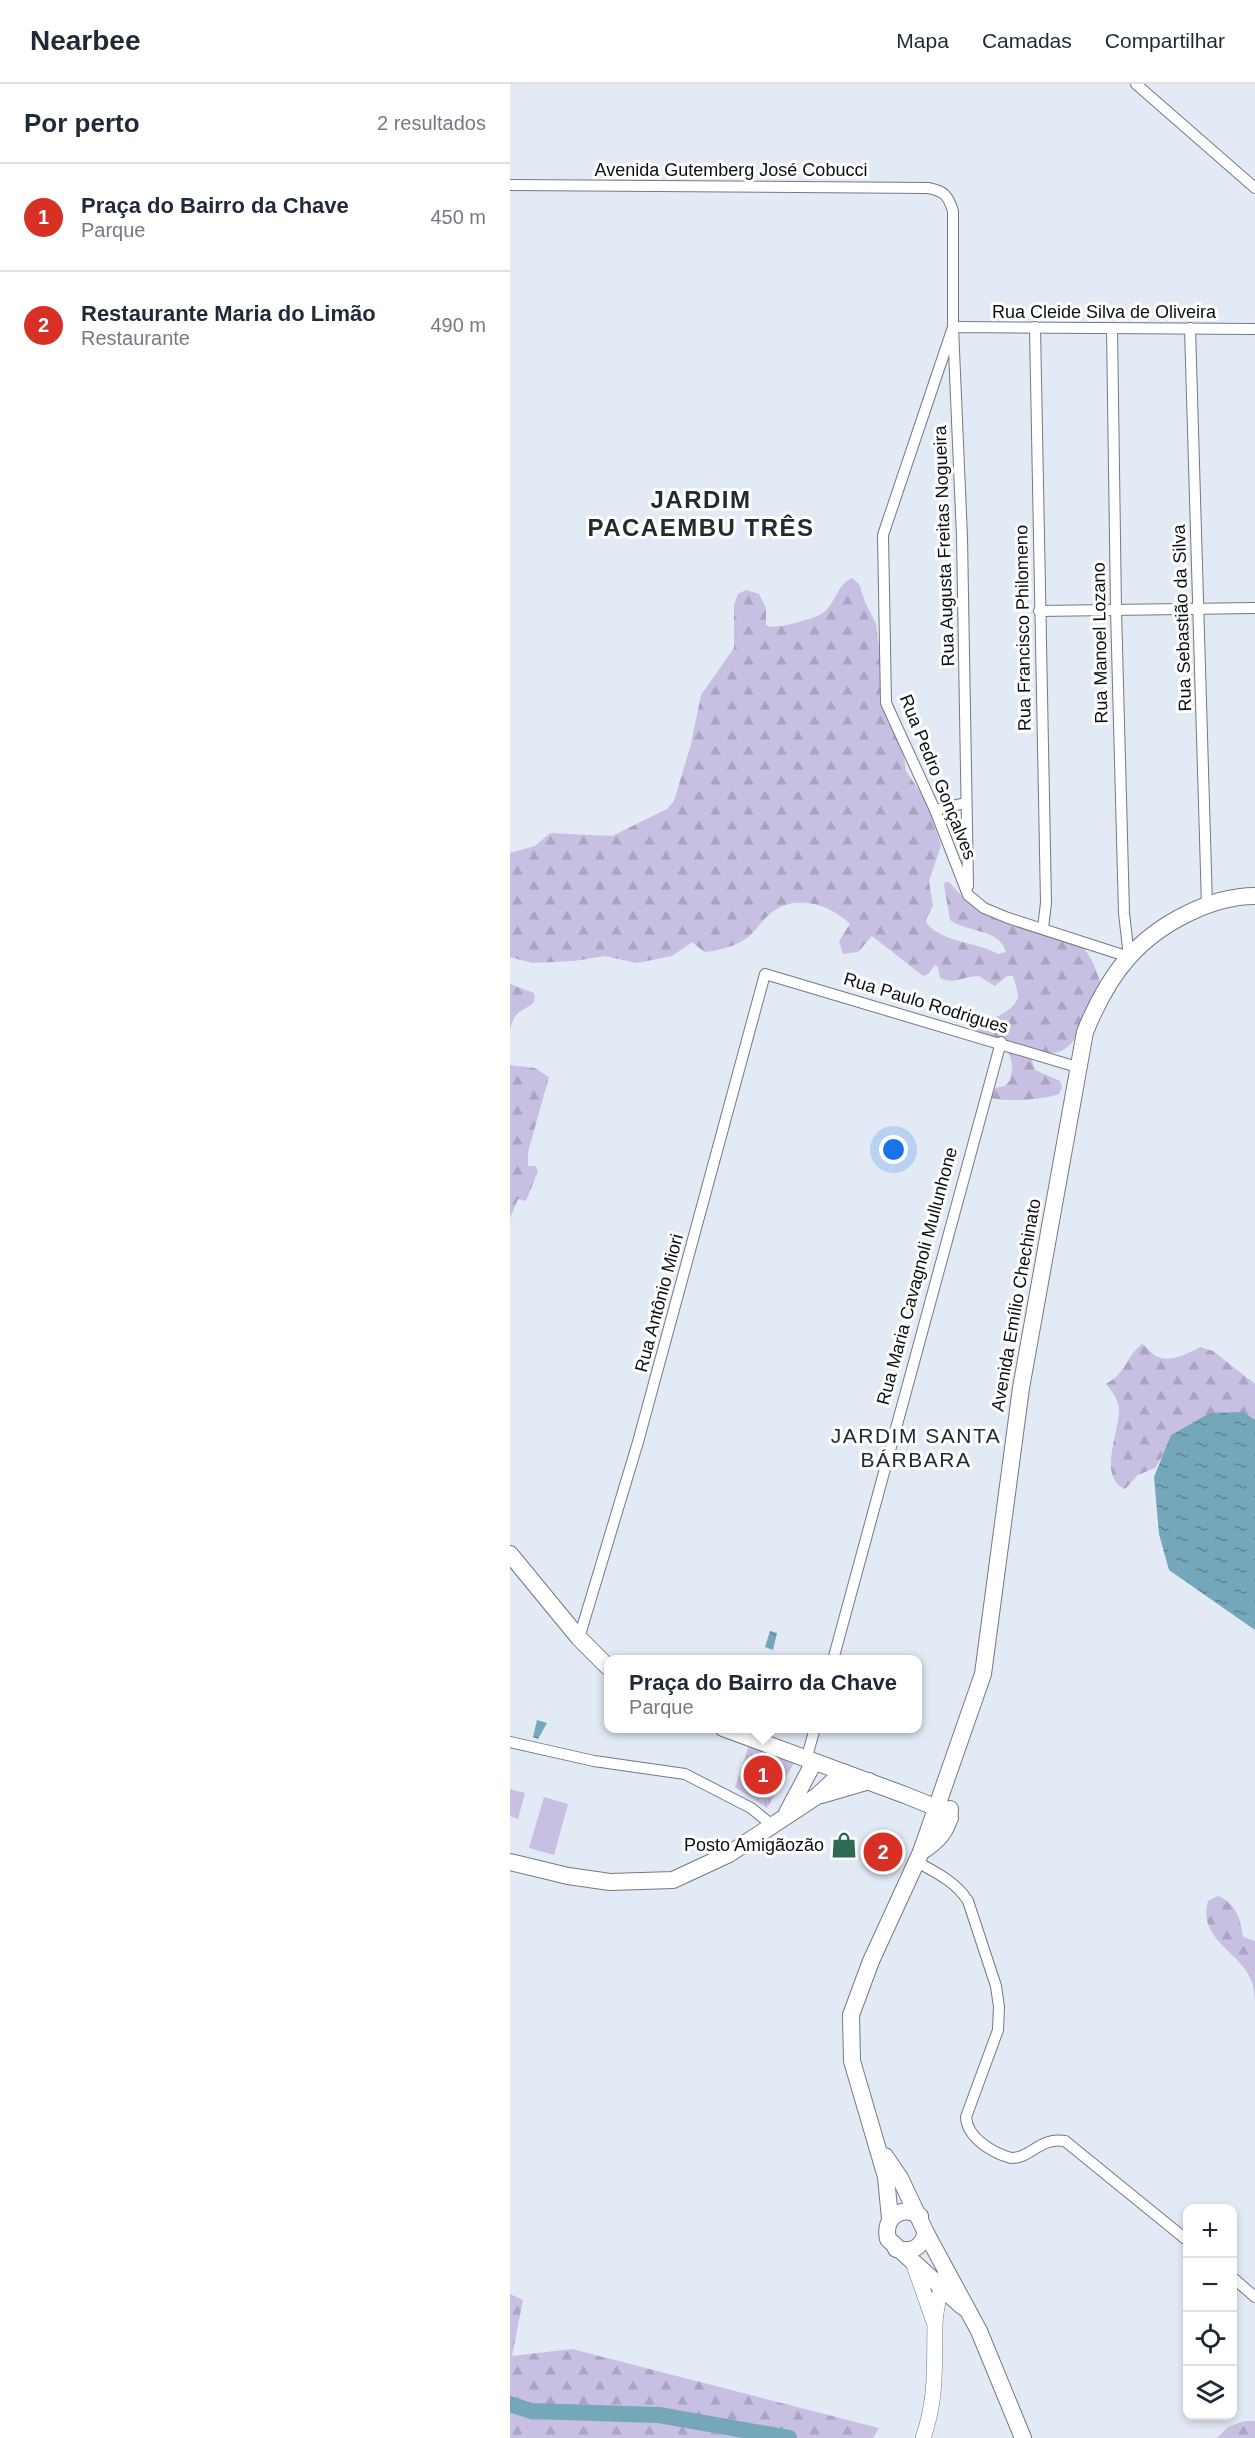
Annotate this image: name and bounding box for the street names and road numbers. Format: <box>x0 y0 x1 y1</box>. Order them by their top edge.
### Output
street label: Avenida Gutemberg José Cobucci <box>595 160 867 180</box>
street label: Rua Cleide Silva de Oliveira <box>992 302 1217 322</box>
street label: Rua Augusta Freitas Nogueira <box>930 424 958 667</box>
street label: Rua Sebastião da Silva <box>1169 523 1195 712</box>
street label: Rua Francisco Philomeno <box>1011 525 1035 731</box>
street label: Rua Manoel Lozano <box>1089 562 1111 724</box>
street label: Rua Pedro Gonçalves <box>896 692 980 862</box>
street label: Rua Paulo Rodrigues <box>841 968 1011 1038</box>
street label: Rua Maria Cavagnoli Mullunhone <box>873 1145 961 1407</box>
street label: Avenida Emílio Chechinato <box>987 1197 1045 1413</box>
street label: Rua Antônio Miori <box>631 1232 687 1374</box>

